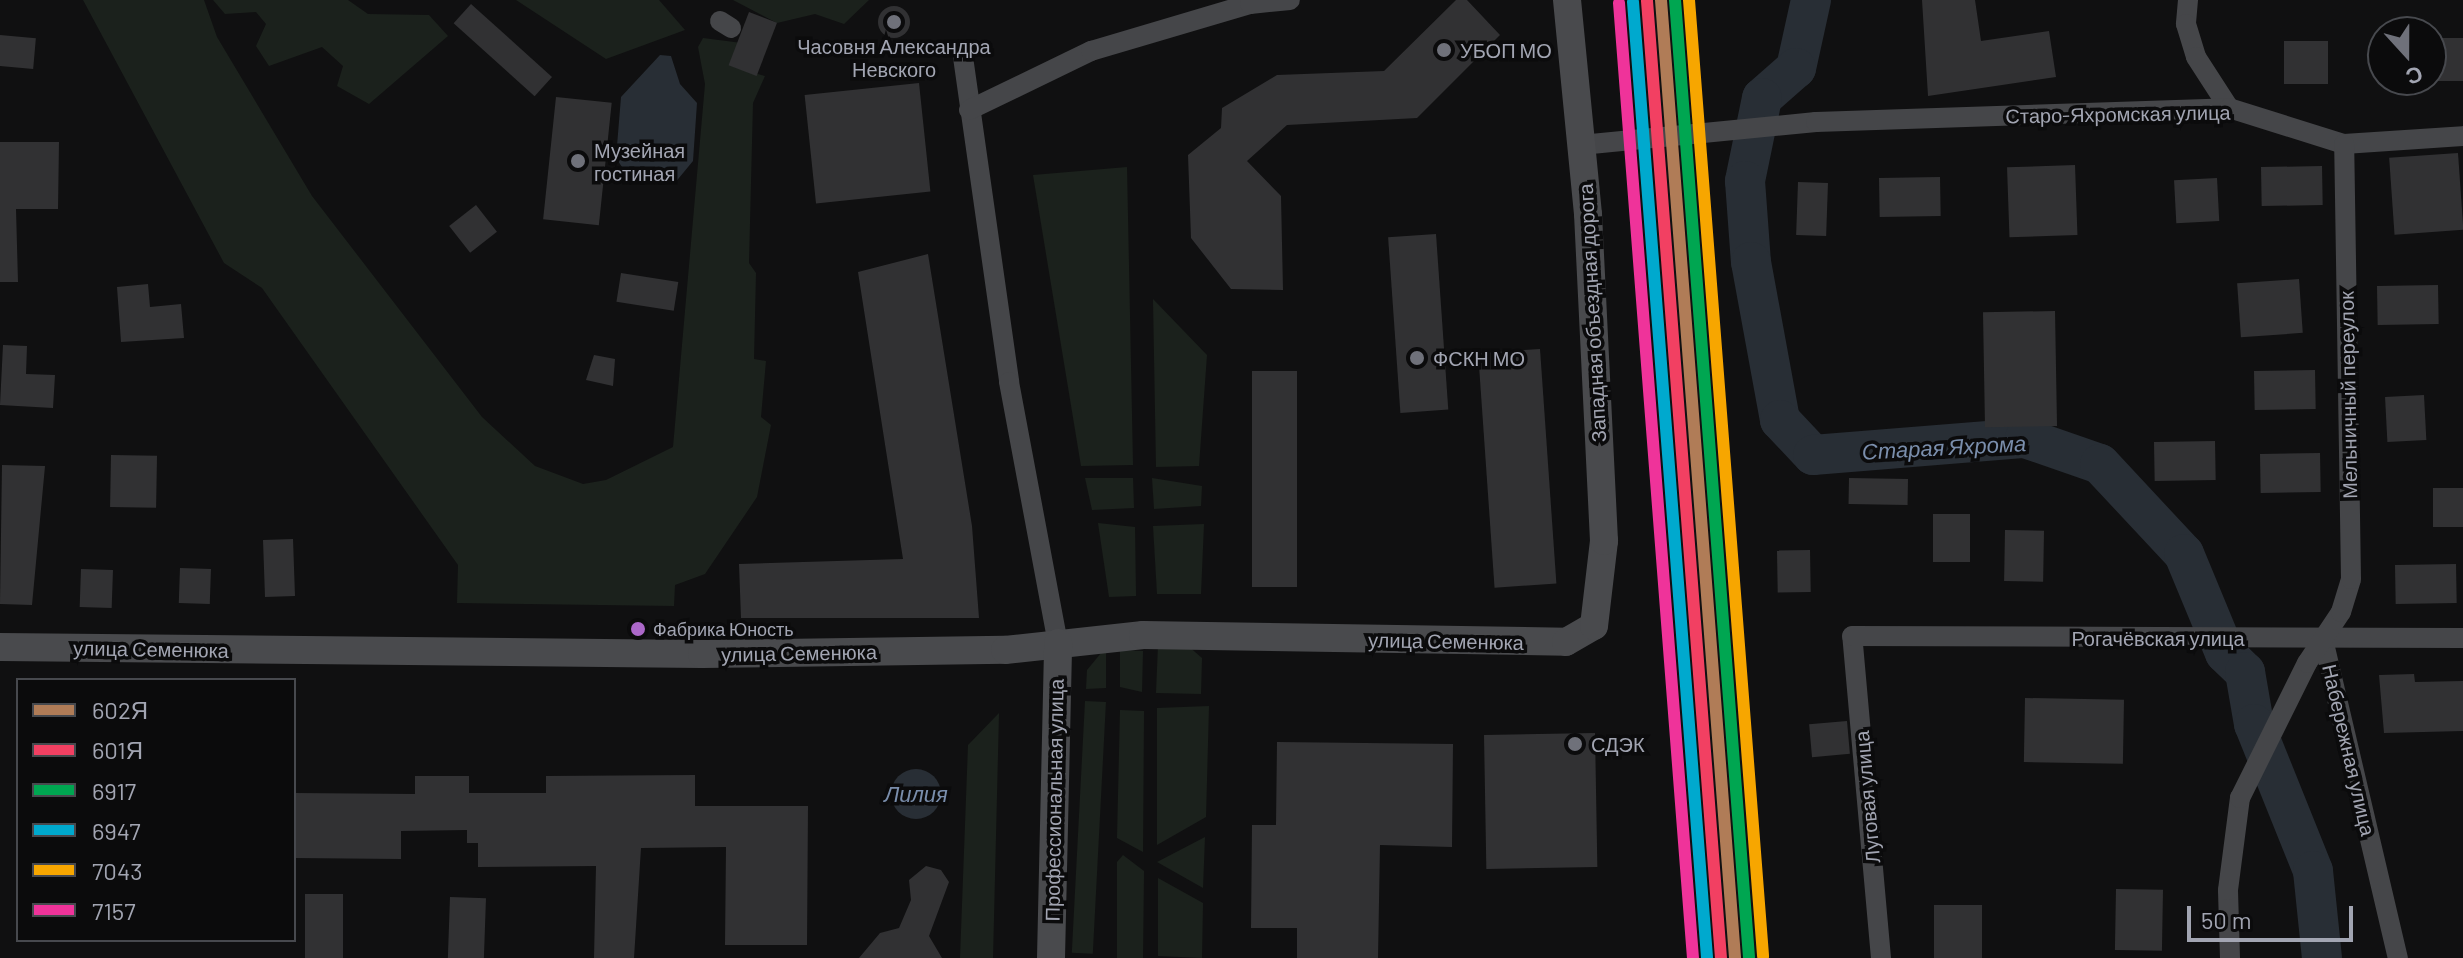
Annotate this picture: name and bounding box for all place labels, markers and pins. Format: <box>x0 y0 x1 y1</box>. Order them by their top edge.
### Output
marker: Часовня Александра Невского <box>885 13 903 31</box>
place label: Часовня Александра Невского <box>797 34 991 81</box>
place label: УБОП МО <box>1460 38 1552 62</box>
marker: УБОП МО <box>1435 41 1453 59</box>
place label: Музейная гостиная <box>594 138 685 185</box>
marker: Музейная гостиная <box>569 152 587 170</box>
place label: ФСКН МО <box>1433 346 1525 370</box>
marker: ФСКН МО <box>1408 349 1426 367</box>
place label: Фабрика Юность <box>653 618 794 640</box>
marker: Фабрика Юность <box>630 621 646 637</box>
place label: СДЭК <box>1591 732 1645 756</box>
marker: СДЭК <box>1566 735 1584 753</box>

